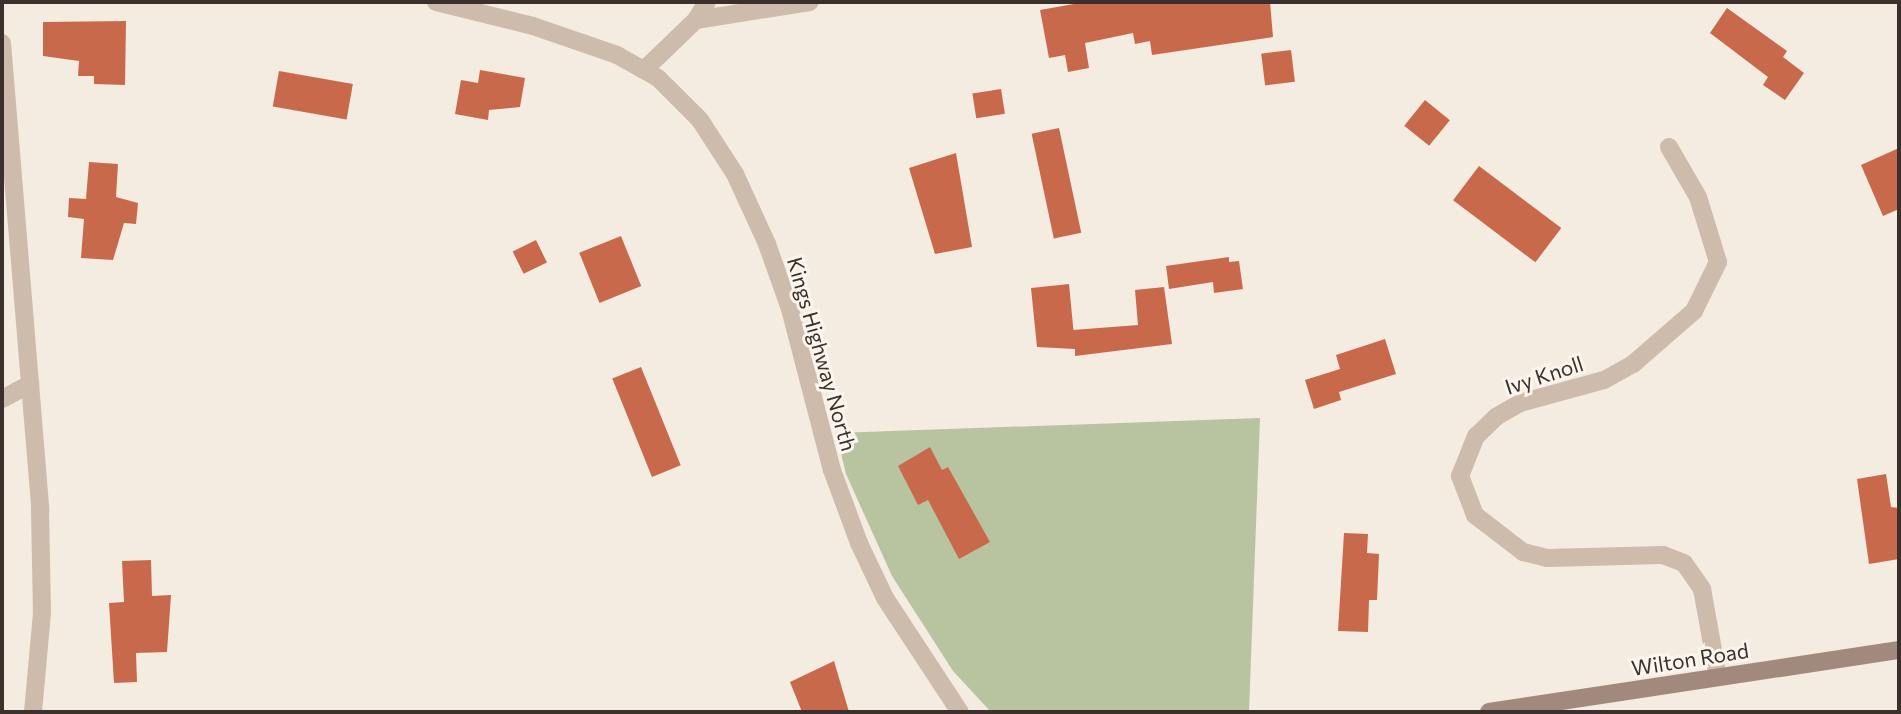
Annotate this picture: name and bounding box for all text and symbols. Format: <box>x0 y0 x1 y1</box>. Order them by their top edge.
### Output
street label: Kings Highway North <box>782 254 862 454</box>
street label: Ivy Knoll <box>1502 351 1586 399</box>
street label: Wilton Road <box>1630 637 1750 681</box>

